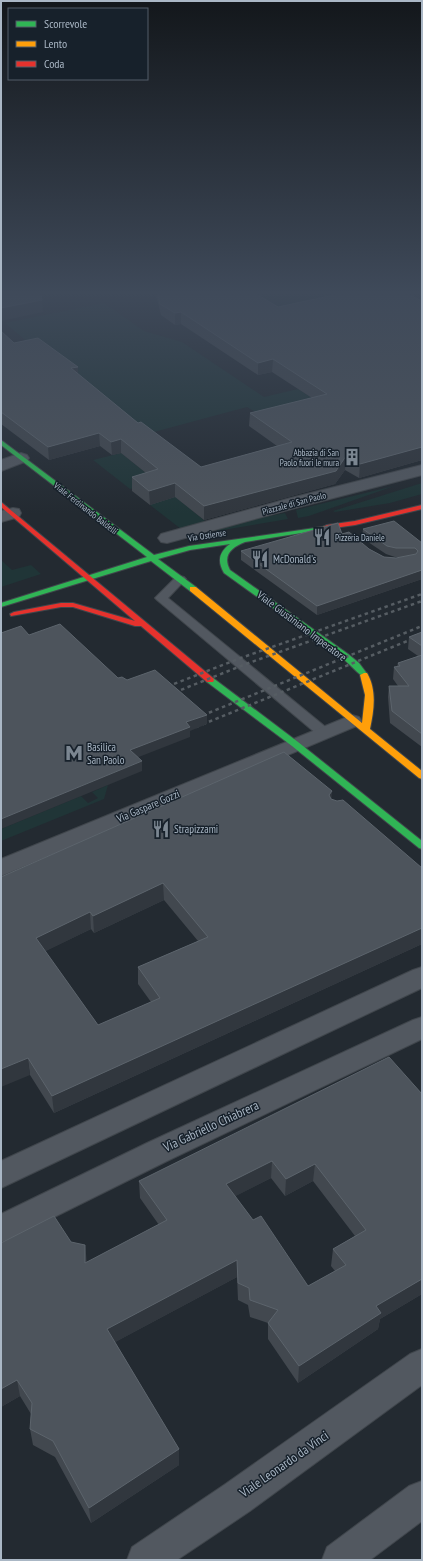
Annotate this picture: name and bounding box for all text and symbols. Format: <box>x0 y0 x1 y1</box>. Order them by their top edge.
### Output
legend <box>8 8 148 80</box>
text: Scorrevole <box>44 16 87 31</box>
text: Lento <box>44 36 67 51</box>
text: Coda <box>44 56 65 71</box>
place label: Abbazia di San Paolo fuori le mura <box>280 447 339 468</box>
building icon: Abbazia di San Paolo fuori le mura <box>342 447 362 467</box>
street label: Viale Ferdinando Baldelli <box>51 479 120 536</box>
street label: Piazzale di San Paolo <box>261 489 327 517</box>
street label: Via Ostiense <box>186 527 227 544</box>
restaurant icon: Pizzeria Daniele <box>312 527 332 547</box>
place label: Pizzeria Daniele <box>335 532 385 543</box>
restaurant icon: McDonald's <box>250 549 270 569</box>
place label: McDonald's <box>273 552 316 566</box>
street label: Viale Giustiniano Imperatore <box>254 587 350 664</box>
place label: Basilica San Paolo <box>87 740 125 767</box>
metro station icon: Basilica San Paolo <box>64 743 84 763</box>
street label: Via Gaspare Gozzi <box>113 786 182 826</box>
restaurant icon: Strapizzami <box>151 819 171 839</box>
place label: Strapizzami <box>174 822 218 836</box>
street label: Via Gabriello Chiabrera <box>160 1096 261 1156</box>
street label: Viale Leonardo da Vinci <box>235 1427 332 1502</box>

